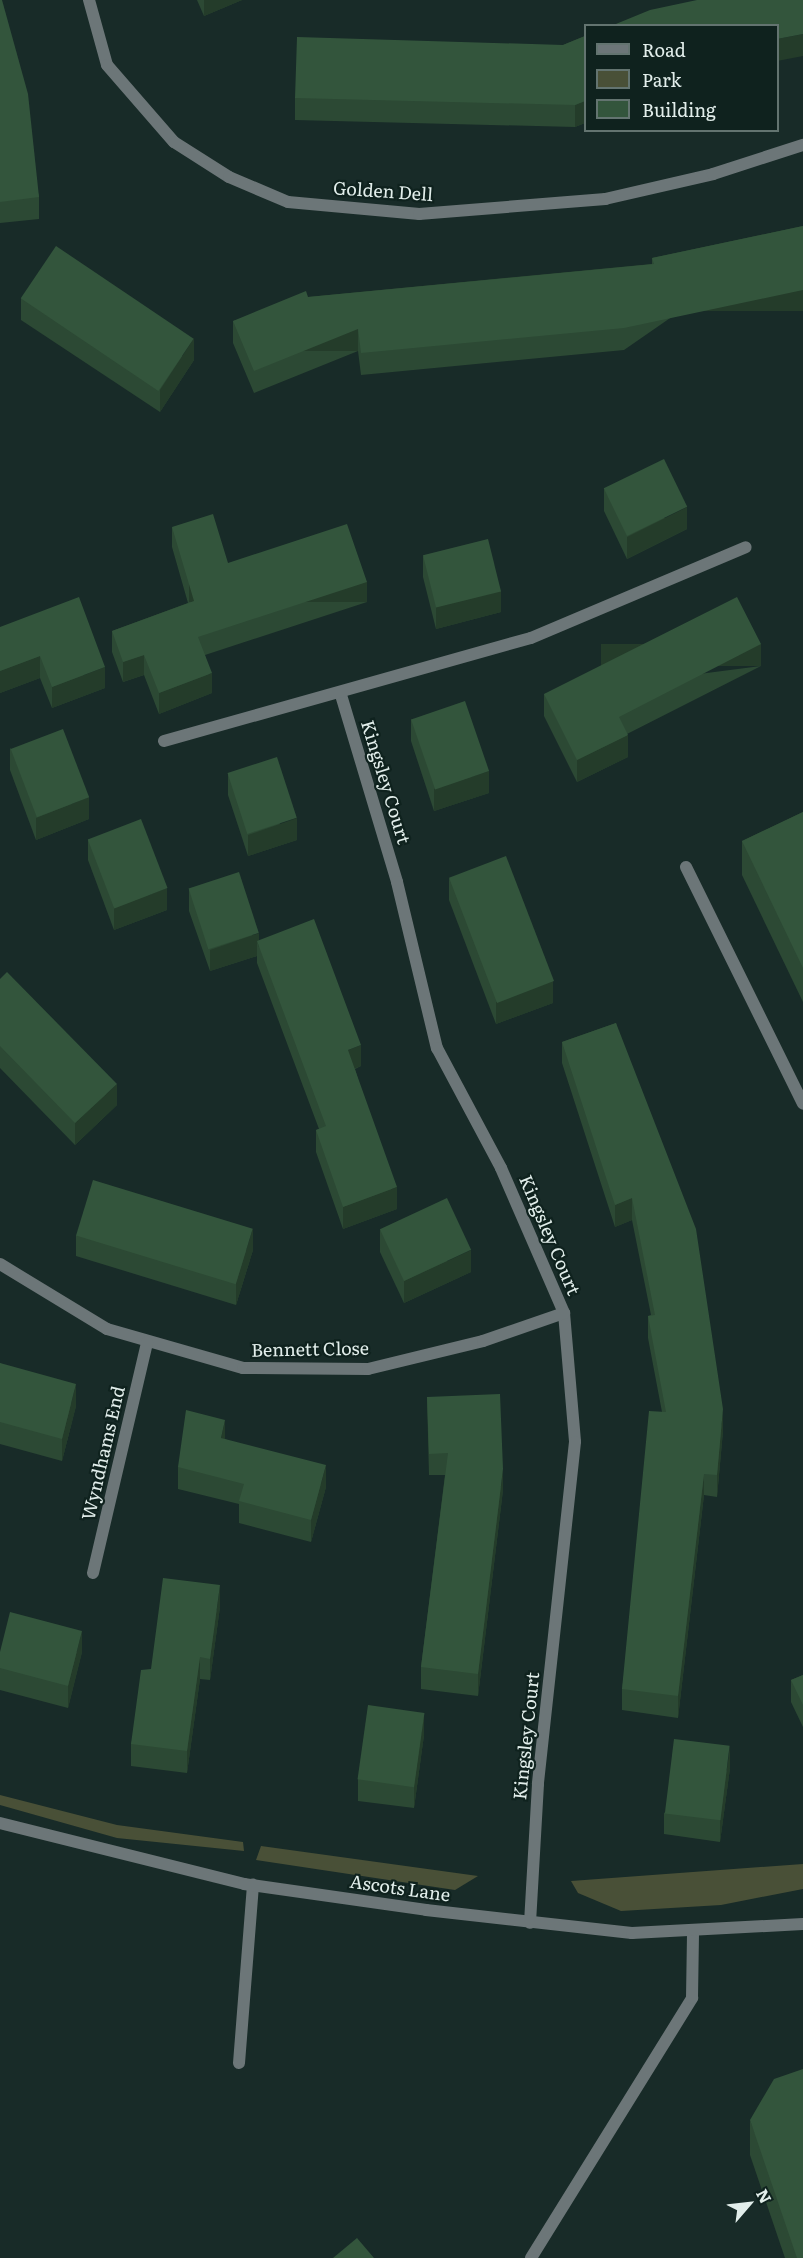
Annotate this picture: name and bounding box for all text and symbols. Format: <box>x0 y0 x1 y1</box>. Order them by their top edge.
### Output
legend <box>584 24 779 132</box>
text: Road <box>642 36 686 63</box>
text: Park <box>642 66 681 93</box>
text: Building <box>642 96 716 123</box>
street label: Golden Dell <box>332 177 434 205</box>
street label: Kingsley Court <box>357 717 415 847</box>
street label: Kingsley Court <box>515 1172 585 1298</box>
street label: Bennett Close <box>251 1337 369 1361</box>
street label: Wyndhams End <box>77 1384 129 1522</box>
street label: Kingsley Court <box>509 1671 543 1801</box>
street label: Ascots Lane <box>348 1870 452 1906</box>
north arrow <box>719 2174 779 2234</box>
text: N <box>751 2184 779 2207</box>

